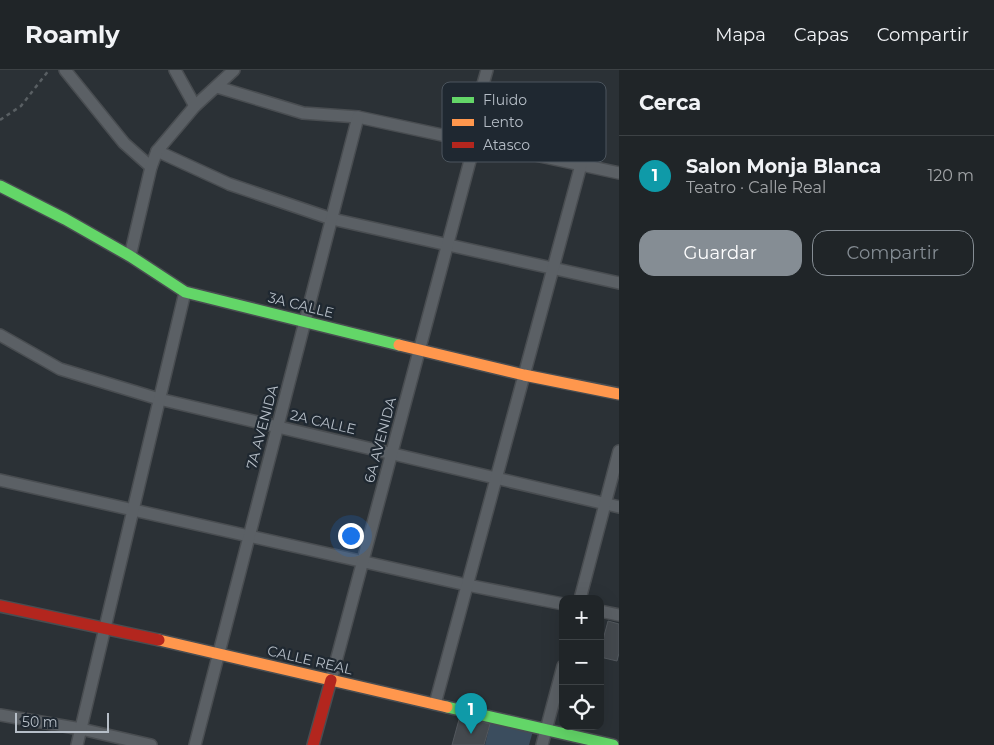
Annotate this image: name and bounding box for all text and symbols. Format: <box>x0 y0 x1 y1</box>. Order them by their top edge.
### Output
text: Roamly <box>25 20 120 49</box>
text: Mapa <box>715 24 766 46</box>
text: Capas <box>794 24 849 46</box>
text: Compartir <box>877 24 969 46</box>
legend <box>442 82 606 162</box>
text: Cerca <box>639 90 701 115</box>
text: Fluido <box>483 91 527 109</box>
text: Lento <box>483 113 523 131</box>
text: Atasco <box>483 136 530 154</box>
text: Salon Monja Blanca <box>686 155 881 178</box>
text: 1 <box>652 166 658 185</box>
text: 120 m <box>927 166 974 185</box>
text: Teatro · Calle Real <box>686 178 826 197</box>
button: Guardar <box>639 230 802 276</box>
button: Compartir <box>812 230 974 276</box>
street label: 3A CALLE <box>266 288 336 322</box>
street label: 7A AVENIDA <box>242 382 282 471</box>
street label: 6A AVENIDA <box>360 394 400 485</box>
street label: 2A CALLE <box>288 406 358 438</box>
your location <box>338 523 364 549</box>
map controls <box>559 595 604 730</box>
button: + <box>559 595 604 640</box>
button: − <box>559 640 604 685</box>
street label: CALLE REAL <box>266 641 355 679</box>
button: locate <box>559 685 604 730</box>
pin: 1 <box>455 693 487 734</box>
scale bar <box>15 710 109 733</box>
text: 50 m <box>22 713 58 731</box>

